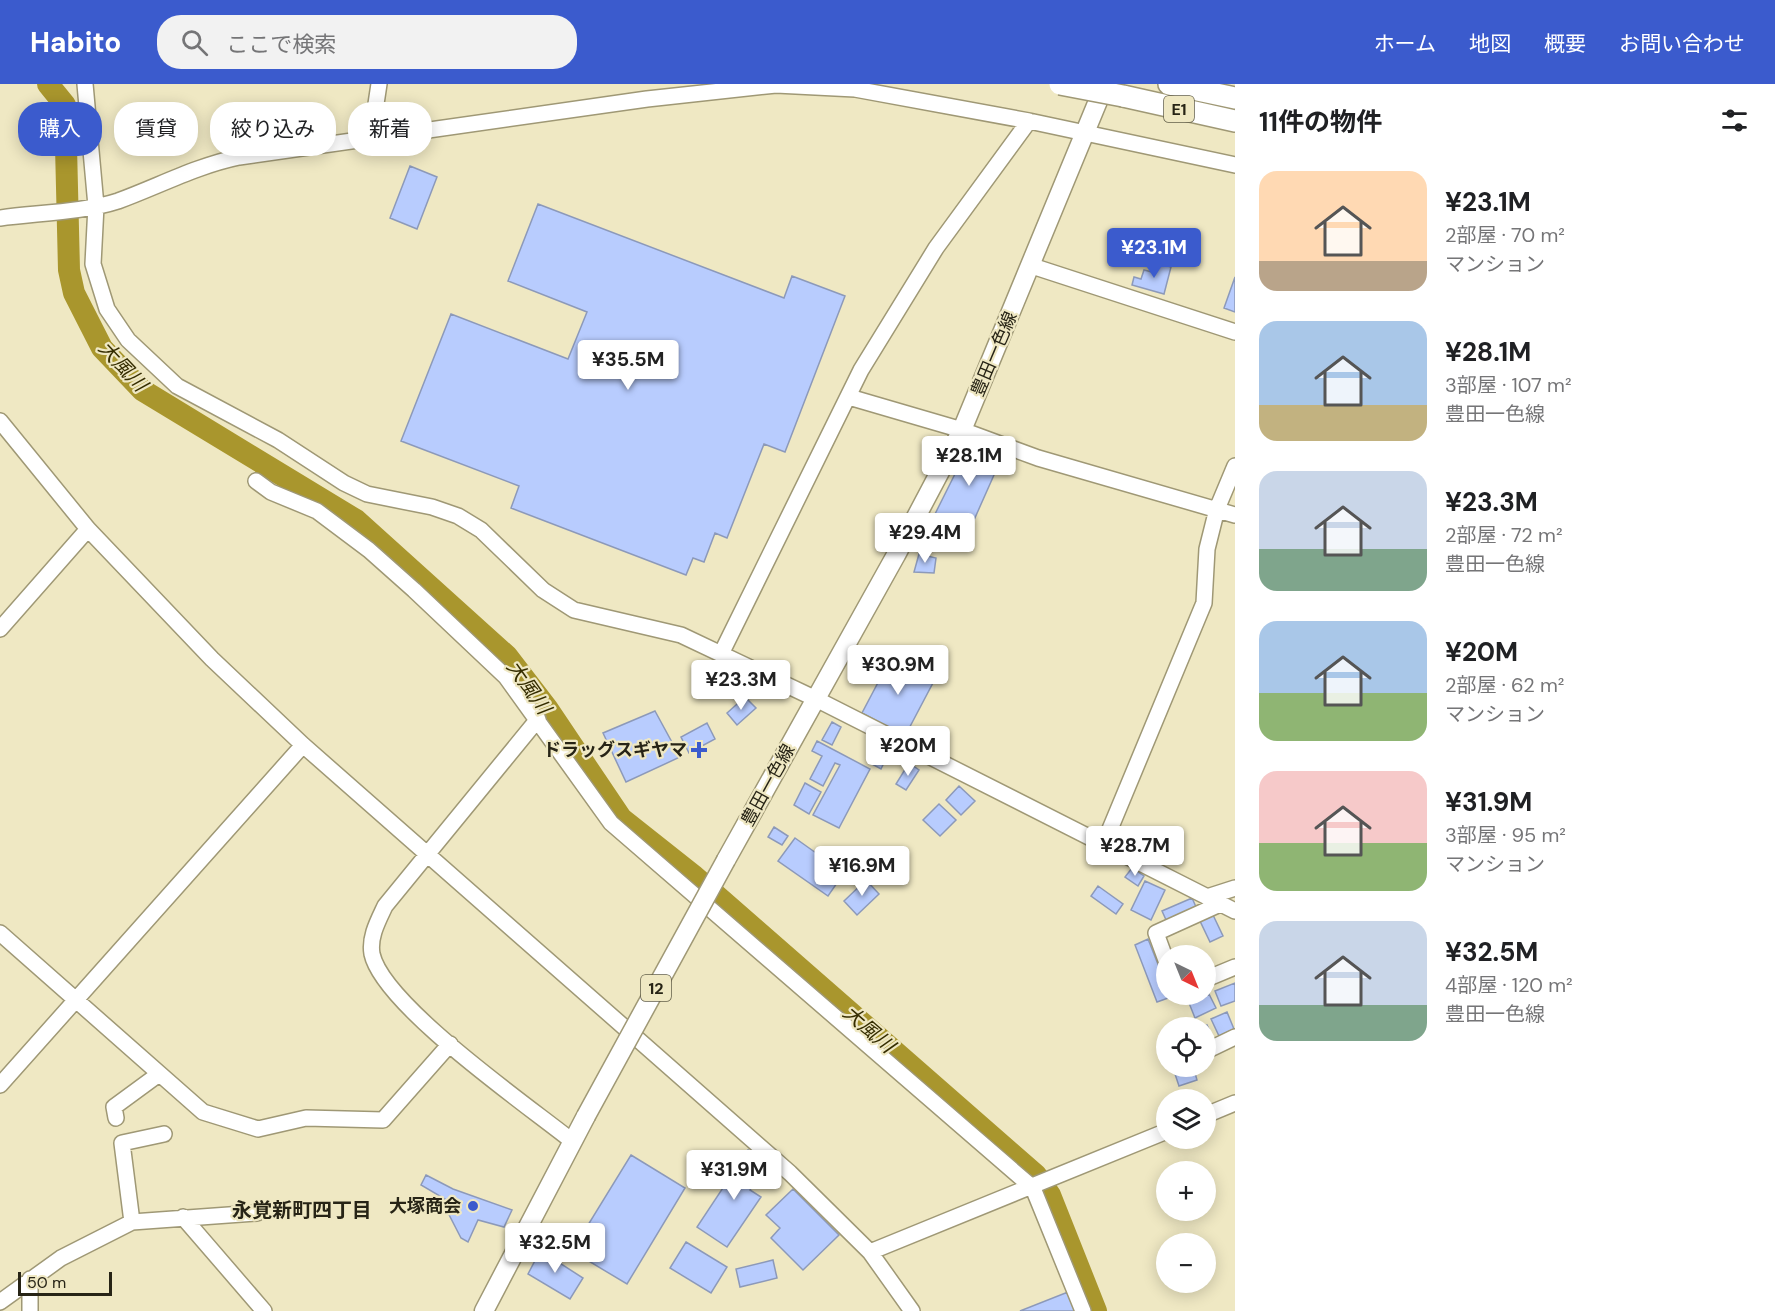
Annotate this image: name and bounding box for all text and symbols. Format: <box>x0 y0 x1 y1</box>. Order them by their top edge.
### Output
search box <box>157 15 577 69</box>
text: Habito <box>30 24 121 61</box>
icon: search <box>178 26 211 59</box>
text: ここで検索 <box>226 30 336 59</box>
text: ホーム <box>1374 30 1436 58</box>
text: 地図 <box>1469 30 1511 58</box>
text: 概要 <box>1544 30 1586 58</box>
text: お問い合わせ <box>1619 30 1745 58</box>
road number: E1 <box>1164 96 1194 122</box>
chip: 購入 <box>18 102 102 156</box>
chip: 賃貸 <box>114 102 198 156</box>
chip: 絞り込み <box>210 102 336 156</box>
chip: 新着 <box>348 102 432 156</box>
icon: filters <box>1718 104 1751 137</box>
text: 11件の物件 <box>1259 105 1382 139</box>
text: ¥23.1M <box>1445 185 1531 219</box>
icon: home <box>1307 195 1379 267</box>
text: 2部屋 · 70 m² <box>1445 222 1565 248</box>
pin: ¥23.1M <box>1105 228 1203 279</box>
text: ¥23.1M <box>1121 234 1187 260</box>
text: マンション <box>1445 251 1545 277</box>
street label: 豊田一色線 <box>965 308 1023 400</box>
water label: 大風川 <box>93 335 154 398</box>
text: ¥28.1M <box>1445 335 1531 369</box>
pin: ¥35.5M <box>579 340 677 391</box>
icon: home <box>1307 345 1379 417</box>
text: ¥35.5M <box>592 346 664 372</box>
text: 3部屋 · 107 m² <box>1445 372 1571 398</box>
text: 豊田一色線 <box>1445 401 1545 427</box>
pin: ¥28.1M <box>920 436 1018 487</box>
text: ¥28.1M <box>936 442 1002 468</box>
text: ¥23.3M <box>1445 485 1538 519</box>
icon: home <box>1307 495 1379 567</box>
pin: ¥29.4M <box>876 513 974 564</box>
text: ¥29.4M <box>889 519 961 545</box>
text: 2部屋 · 72 m² <box>1445 522 1563 548</box>
text: 豊田一色線 <box>1445 551 1545 577</box>
text: ¥20M <box>1445 635 1518 669</box>
pin: ¥30.9M <box>849 645 947 696</box>
icon: home <box>1307 645 1379 717</box>
text: ¥30.9M <box>861 651 935 677</box>
water label: 大風川 <box>501 655 558 721</box>
pin: ¥23.3M <box>692 660 790 711</box>
text: ¥23.3M <box>705 666 777 692</box>
text: 2部屋 · 62 m² <box>1445 672 1564 698</box>
text: マンション <box>1445 701 1545 727</box>
pin: ¥20M <box>872 726 944 777</box>
text: ¥20M <box>880 732 936 758</box>
place label: ドラッグスギヤマ <box>543 738 687 762</box>
street label: 豊田一色線 <box>736 740 800 830</box>
marker: ドラッグスギヤマ <box>692 743 706 757</box>
text: ¥31.9M <box>1445 785 1532 819</box>
icon: home <box>1307 795 1379 867</box>
text: 3部屋 · 95 m² <box>1445 822 1566 848</box>
pin: ¥28.7M <box>1086 826 1184 877</box>
text: ¥28.7M <box>1100 832 1170 858</box>
pin: ¥16.9M <box>813 846 911 897</box>
text: マンション <box>1445 851 1545 877</box>
text: ¥16.9M <box>828 852 896 878</box>
text: ¥32.5M <box>1445 935 1538 969</box>
north arrow <box>1156 945 1216 1005</box>
map controls <box>1156 945 1216 1293</box>
icon: home <box>1307 945 1379 1017</box>
text: 4部屋 · 120 m² <box>1445 972 1573 998</box>
road number: 12 <box>641 975 671 1001</box>
water label: 大風川 <box>838 1000 902 1060</box>
text: 豊田一色線 <box>1445 1001 1545 1027</box>
button: locate <box>1156 1017 1216 1077</box>
button: layers <box>1156 1089 1216 1149</box>
pin: ¥31.9M <box>685 1150 783 1201</box>
text: ¥31.9M <box>700 1156 768 1182</box>
button: + <box>1156 1161 1216 1221</box>
place label: 大塚商会 <box>389 1194 461 1218</box>
district label: 永覚新町四丁目 <box>232 1197 372 1223</box>
marker: 大塚商会 <box>466 1199 480 1213</box>
pin: ¥32.5M <box>506 1223 604 1274</box>
text: ¥32.5M <box>519 1229 591 1255</box>
button: − <box>1156 1233 1216 1293</box>
scale bar <box>18 1269 112 1296</box>
text: 50 m <box>27 1272 66 1293</box>

